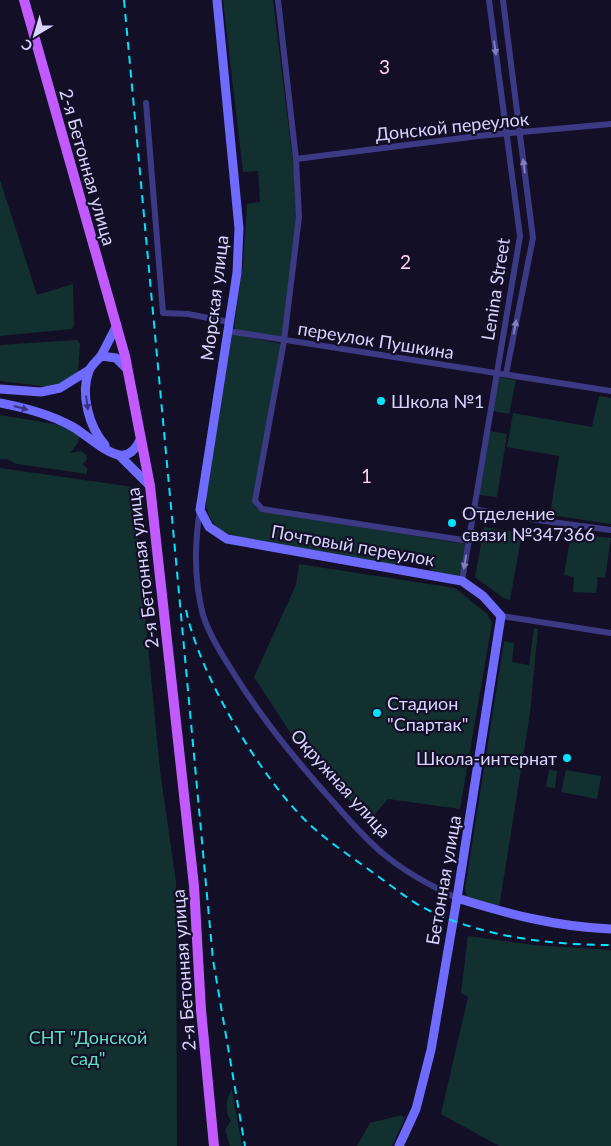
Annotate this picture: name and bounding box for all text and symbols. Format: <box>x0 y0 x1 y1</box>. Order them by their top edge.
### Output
north arrow <box>10 10 60 60</box>
text: С <box>17 36 36 55</box>
one-way arrow <box>491 41 499 57</box>
district label: 3 <box>379 55 391 78</box>
street label: 2-я Бетонная улица <box>55 86 121 248</box>
street label: Донской переулок <box>374 107 530 145</box>
one-way arrow <box>520 158 528 174</box>
street label: Морская улица <box>195 234 233 362</box>
street label: Lenina Street <box>476 236 514 342</box>
district label: 2 <box>400 250 412 273</box>
street label: переулок Пушкина <box>296 317 456 363</box>
one-way arrow <box>512 318 520 334</box>
place label: Школа №1 <box>391 390 485 412</box>
marker: Школа №1 <box>375 395 387 407</box>
one-way arrow <box>83 396 91 412</box>
one-way arrow <box>14 404 29 412</box>
district label: 1 <box>361 464 373 487</box>
street label: 2-я Бетонная улица <box>121 486 163 650</box>
place label: Отделение связи №347366 <box>462 502 595 545</box>
marker: Отделение связи №347366 <box>446 517 458 529</box>
street label: Почтовый переулок <box>269 520 437 570</box>
one-way arrow <box>460 555 468 571</box>
place label: Стадион "Спартак" <box>387 692 469 735</box>
marker: Стадион "Спартак" <box>371 707 383 719</box>
street label: Окружная улица <box>286 724 396 842</box>
place label: Школа-интернат <box>416 747 557 769</box>
marker: Школа-интернат <box>561 752 573 764</box>
street label: Бетонная улица <box>421 813 465 947</box>
street label: 2-я Бетонная улица <box>166 888 200 1052</box>
park label: СНТ "Донской сад" <box>29 1026 147 1069</box>

